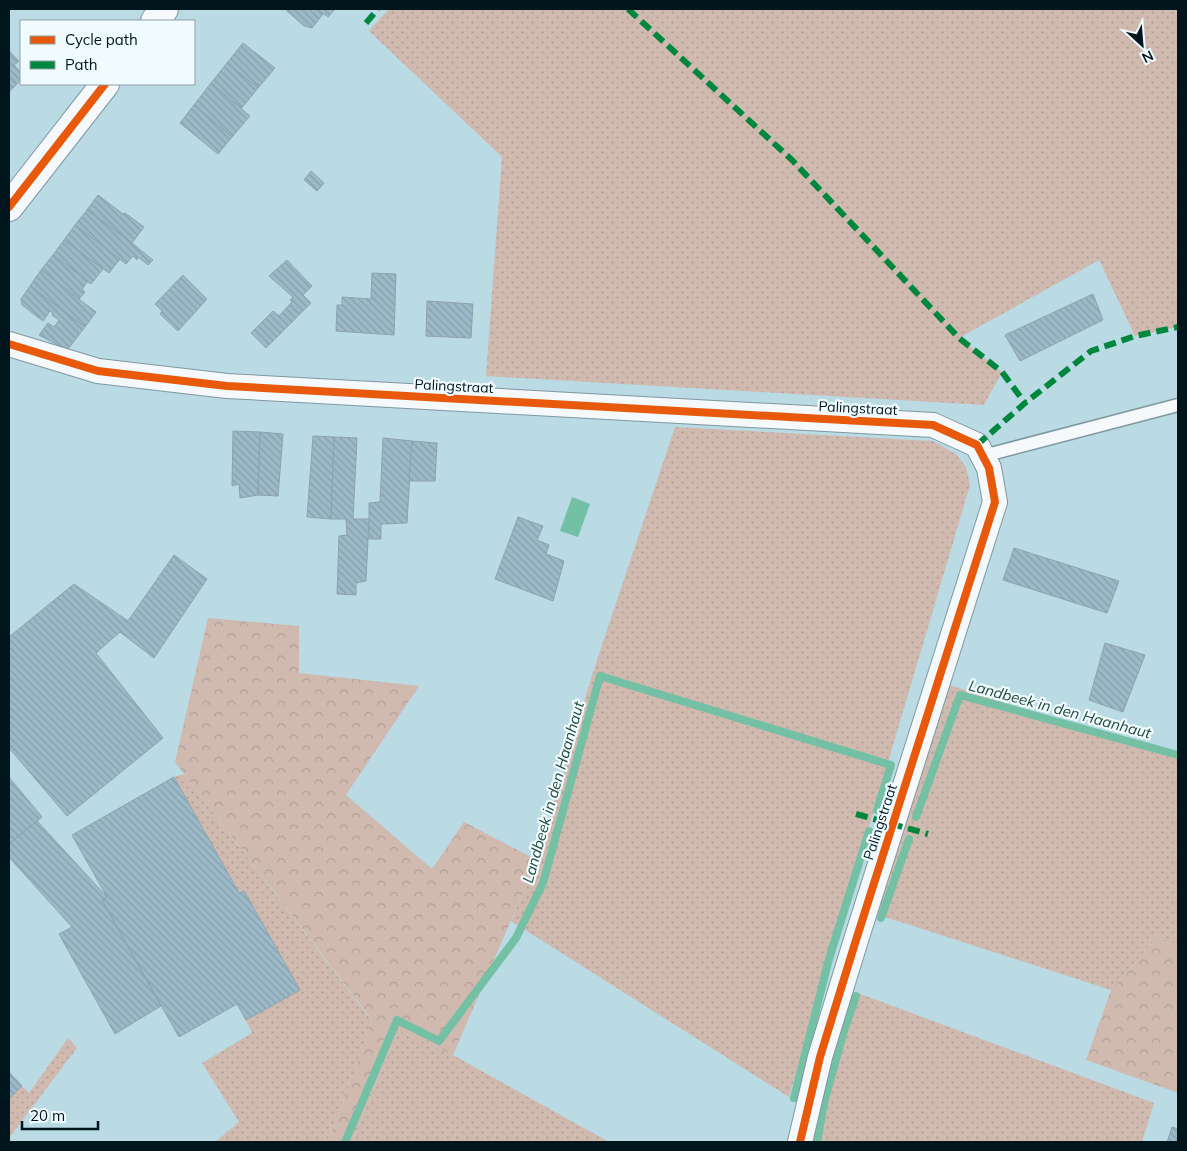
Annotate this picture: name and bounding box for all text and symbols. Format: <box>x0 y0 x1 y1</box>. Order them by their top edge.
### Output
legend <box>20 20 195 85</box>
north arrow <box>1117 20 1167 70</box>
text: Cycle path <box>65 30 138 49</box>
text: N <box>1139 46 1156 67</box>
text: Path <box>65 55 97 74</box>
street label: Palingstraat <box>414 375 494 397</box>
street label: Palingstraat <box>818 397 898 419</box>
water label: Landbeek in den Haanhaut <box>967 675 1154 743</box>
water label: Landbeek in den Haanhaut <box>518 698 588 885</box>
street label: Palingstraat <box>859 782 901 862</box>
scale bar <box>22 1098 99 1130</box>
text: 20 m <box>30 1106 65 1125</box>

